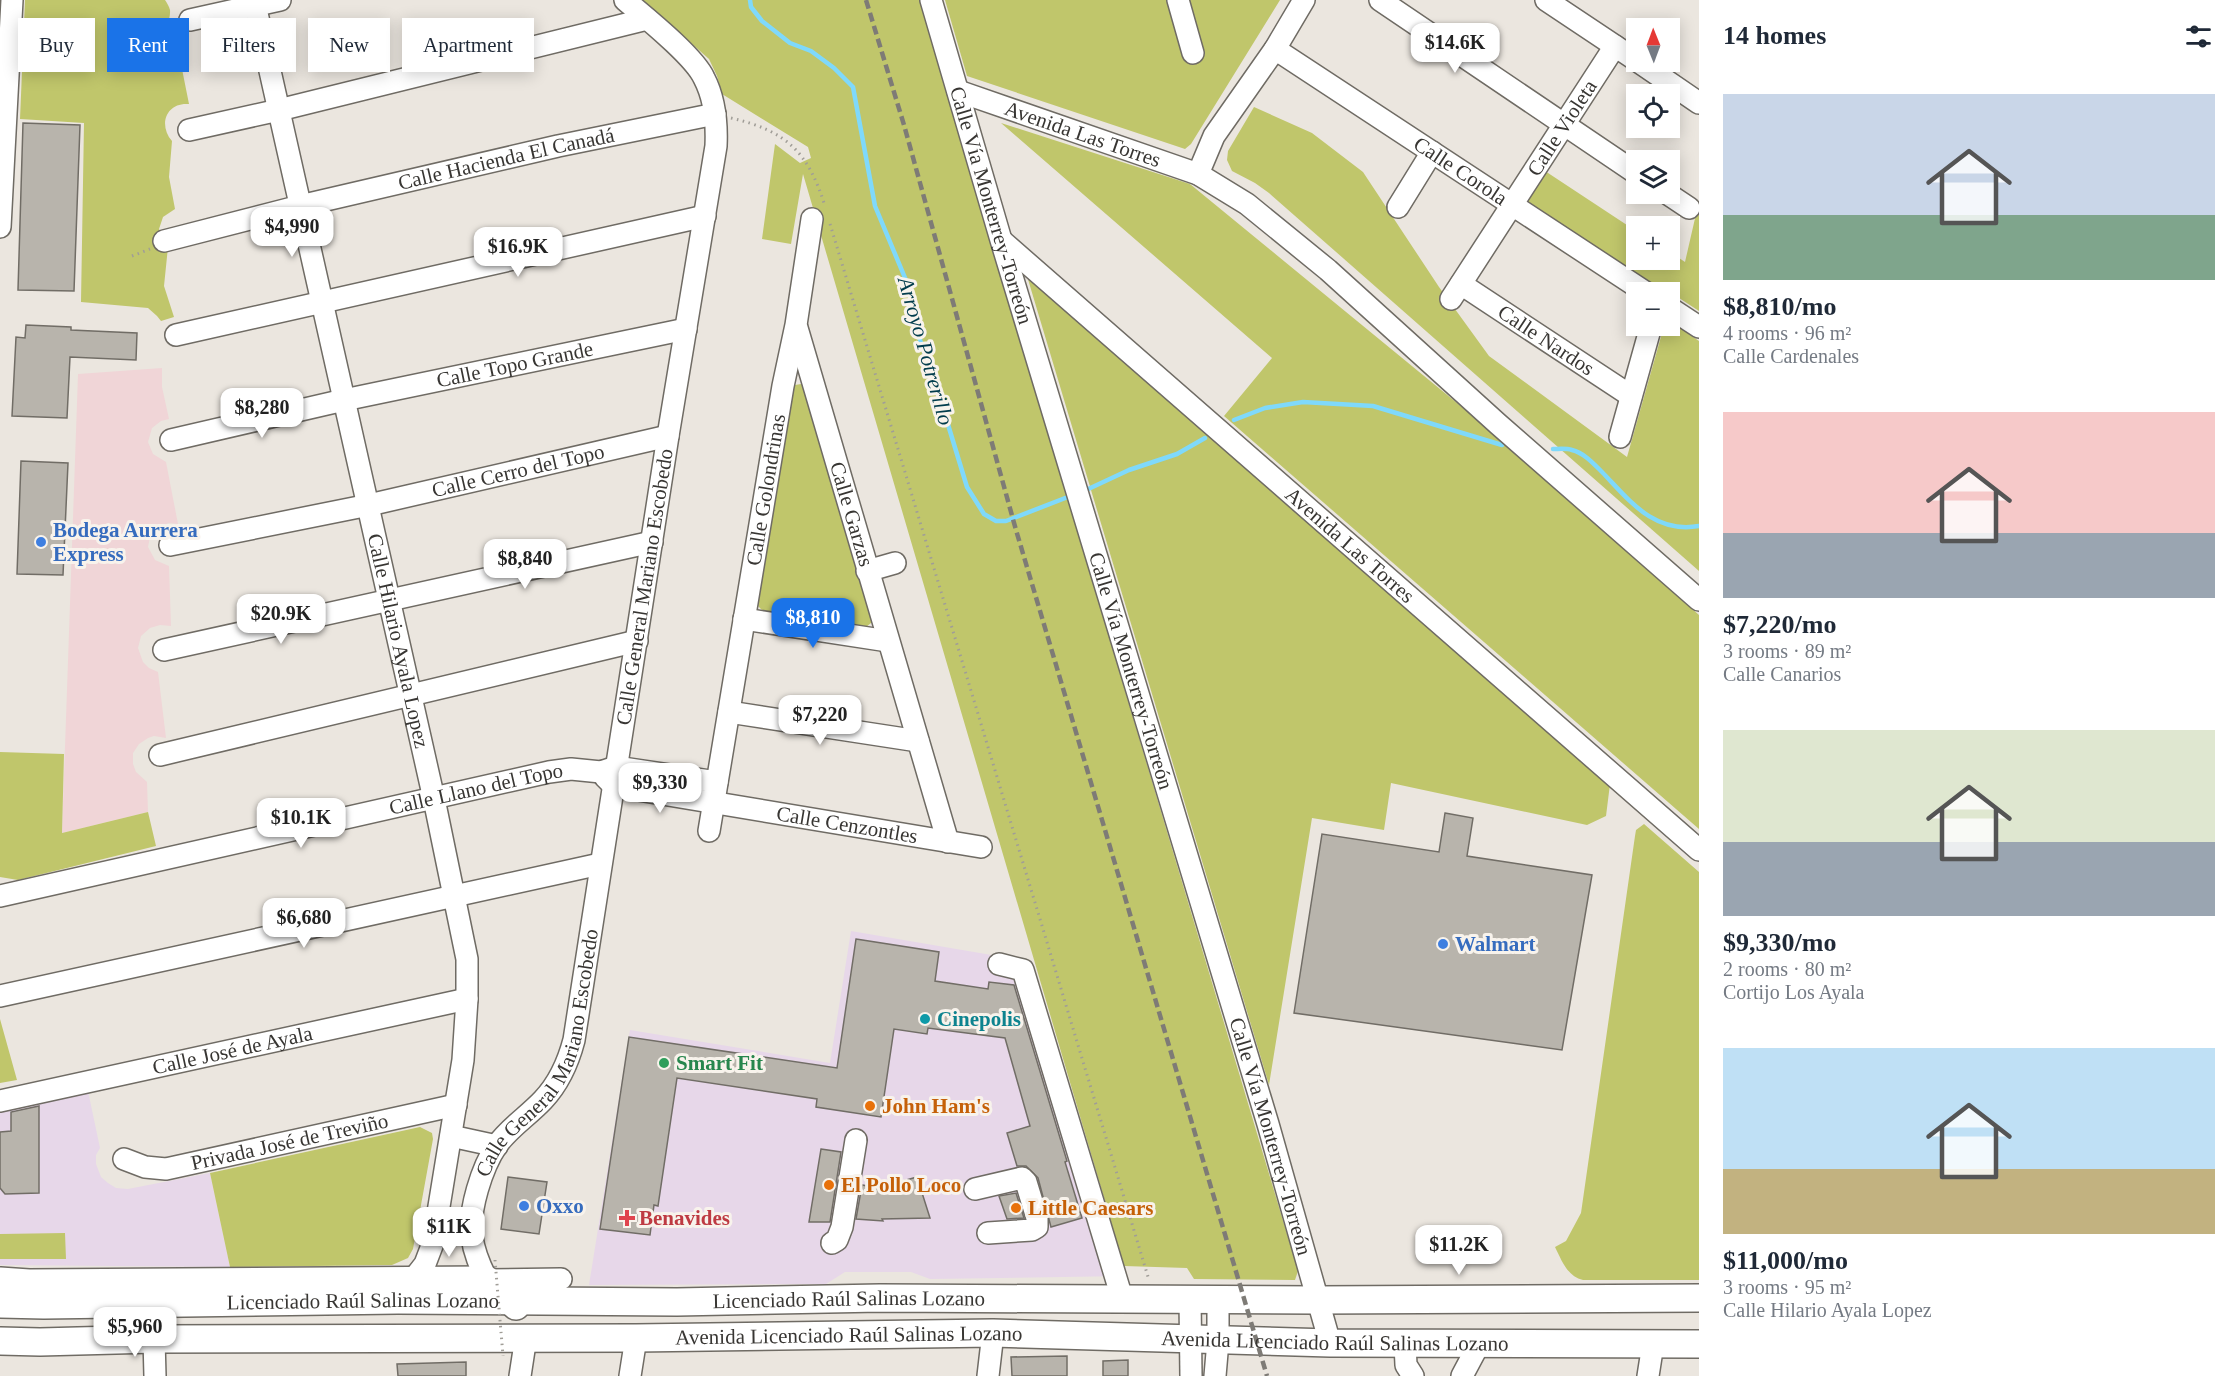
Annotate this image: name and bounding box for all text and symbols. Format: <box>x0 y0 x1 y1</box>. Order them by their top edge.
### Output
chip: Buy <box>18 18 95 72</box>
chip: Rent <box>107 18 189 72</box>
chip: Filters <box>201 18 296 72</box>
chip: New <box>308 18 390 72</box>
chip: Apartment <box>402 18 534 72</box>
north arrow <box>1626 18 1680 72</box>
map controls <box>1626 18 1680 336</box>
icon: filters <box>2182 20 2215 53</box>
text: 14 homes <box>1723 21 1826 50</box>
pin: $14.6K <box>1406 23 1504 74</box>
text: $14.6K <box>1425 31 1485 53</box>
street label: Calle Violeta <box>1522 75 1602 180</box>
street label: Calle Vía Monterrey-Torreón <box>945 84 1038 328</box>
button: locate <box>1626 84 1680 138</box>
street label: Avenida Las Torres <box>1002 96 1164 172</box>
street label: Calle Hacienda El Canadá <box>396 123 617 195</box>
street label: Calle Corola <box>1409 132 1512 211</box>
icon: home <box>1915 133 2023 241</box>
button: layers <box>1626 150 1680 204</box>
pin: $4,990 <box>243 207 341 258</box>
text: $4,990 <box>265 215 320 237</box>
button: + <box>1626 216 1680 270</box>
pin: $16.9K <box>469 227 567 278</box>
text: $16.9K <box>488 235 548 257</box>
water label: Arroyo Potrerillo <box>892 272 959 428</box>
button: − <box>1626 282 1680 336</box>
text: $8,810/mo <box>1723 292 1836 321</box>
street label: Calle Nardos <box>1494 300 1599 380</box>
text: 4 rooms · 96 m² <box>1723 322 1851 344</box>
street label: Calle Topo Grande <box>434 337 595 392</box>
text: Calle Cardenales <box>1723 345 1859 367</box>
pin: $8,280 <box>213 388 311 439</box>
text: $8,280 <box>235 396 290 418</box>
street label: Calle Golondrinas <box>741 412 790 567</box>
street label: Calle Cerro del Topo <box>430 439 607 502</box>
street label: Calle General Mariano Escobedo <box>611 447 678 727</box>
icon: home <box>1915 451 2023 559</box>
street label: Calle Garzas <box>825 459 878 569</box>
street label: Avenida Las Torres <box>1280 482 1419 608</box>
place label: Bodega Aurrera Express <box>53 518 198 566</box>
street label: Calle Hilario Ayala Lopez <box>363 531 434 751</box>
marker: Bodega Aurrera Express <box>34 535 48 549</box>
pin: $8,840 <box>476 539 574 590</box>
text: $8,840 <box>498 547 553 569</box>
street label: Calle Vía Monterrey-Torreón <box>1084 549 1178 793</box>
pin: $20.9K <box>232 594 330 645</box>
pin: $8,810 <box>764 598 862 649</box>
text: $20.9K <box>251 602 311 624</box>
text: $8,810 <box>786 606 841 628</box>
text: $7,220/mo <box>1723 610 1836 639</box>
text: 3 rooms · 89 m² <box>1723 640 1851 662</box>
text: Calle Canarios <box>1723 663 1841 685</box>
pin: $7,220 <box>771 695 869 746</box>
text: $7,220 <box>793 703 848 725</box>
street label: Calle Llano del Topo <box>387 758 564 820</box>
pin: $9,330 <box>611 763 709 814</box>
icon: home <box>1915 769 2023 877</box>
text: $9,330 <box>633 771 688 793</box>
pin: $10.1K <box>252 798 350 849</box>
street label: Calle Cenzontles <box>775 801 920 848</box>
text: $10.1K <box>271 806 331 828</box>
pin: $6,680 <box>255 898 353 949</box>
text: $6,680 <box>277 906 332 928</box>
street label: Calle General Mariano Escobedo <box>471 927 603 1180</box>
text: $9,330/mo <box>1723 928 1836 957</box>
place label: Walmart <box>1455 932 1535 956</box>
marker: Walmart <box>1436 937 1450 951</box>
text: 2 rooms · 80 m² <box>1723 958 1851 980</box>
text: Cortijo Los Ayala <box>1723 981 1864 1003</box>
place label: Cinepolis <box>937 1007 1021 1031</box>
marker: Cinepolis <box>918 1012 932 1026</box>
street label: Calle Vía Monterrey-Torreón <box>1224 1014 1317 1259</box>
street label: Calle José de Ayala <box>150 1021 315 1079</box>
place label: Smart Fit <box>676 1051 763 1075</box>
marker: Smart Fit <box>657 1056 671 1070</box>
icon: home <box>1915 1087 2023 1195</box>
place label: John Ham's <box>882 1094 990 1118</box>
marker: John Ham's <box>863 1099 877 1113</box>
street label: Privada José de Treviño <box>189 1108 390 1175</box>
place label: El Pollo Loco <box>841 1173 961 1197</box>
marker: El Pollo Loco <box>822 1178 836 1192</box>
place label: Oxxo <box>536 1194 584 1218</box>
place label: Little Caesars <box>1028 1196 1153 1220</box>
marker: Oxxo <box>517 1199 531 1213</box>
marker: Little Caesars <box>1009 1201 1023 1215</box>
place label: Benavides <box>639 1206 730 1230</box>
pin: $11K <box>413 1207 485 1258</box>
marker: Benavides <box>620 1211 634 1225</box>
text: $11K <box>427 1215 471 1237</box>
pin: $11.2K <box>1410 1225 1508 1276</box>
text: $11.2K <box>1429 1233 1489 1255</box>
text: $11,000/mo <box>1723 1246 1848 1275</box>
text: 3 rooms · 95 m² <box>1723 1276 1851 1298</box>
street label: Licenciado Raúl Salinas Lozano <box>712 1286 985 1313</box>
street label: Licenciado Raúl Salinas Lozano <box>227 1288 499 1314</box>
text: Calle Hilario Ayala Lopez <box>1723 1299 1932 1321</box>
pin: $5,960 <box>86 1307 184 1358</box>
text: $5,960 <box>108 1315 163 1337</box>
street label: Avenida Licenciado Raúl Salinas Lozano <box>675 1321 1023 1349</box>
street label: Avenida Licenciado Raúl Salinas Lozano <box>1161 1326 1508 1355</box>

